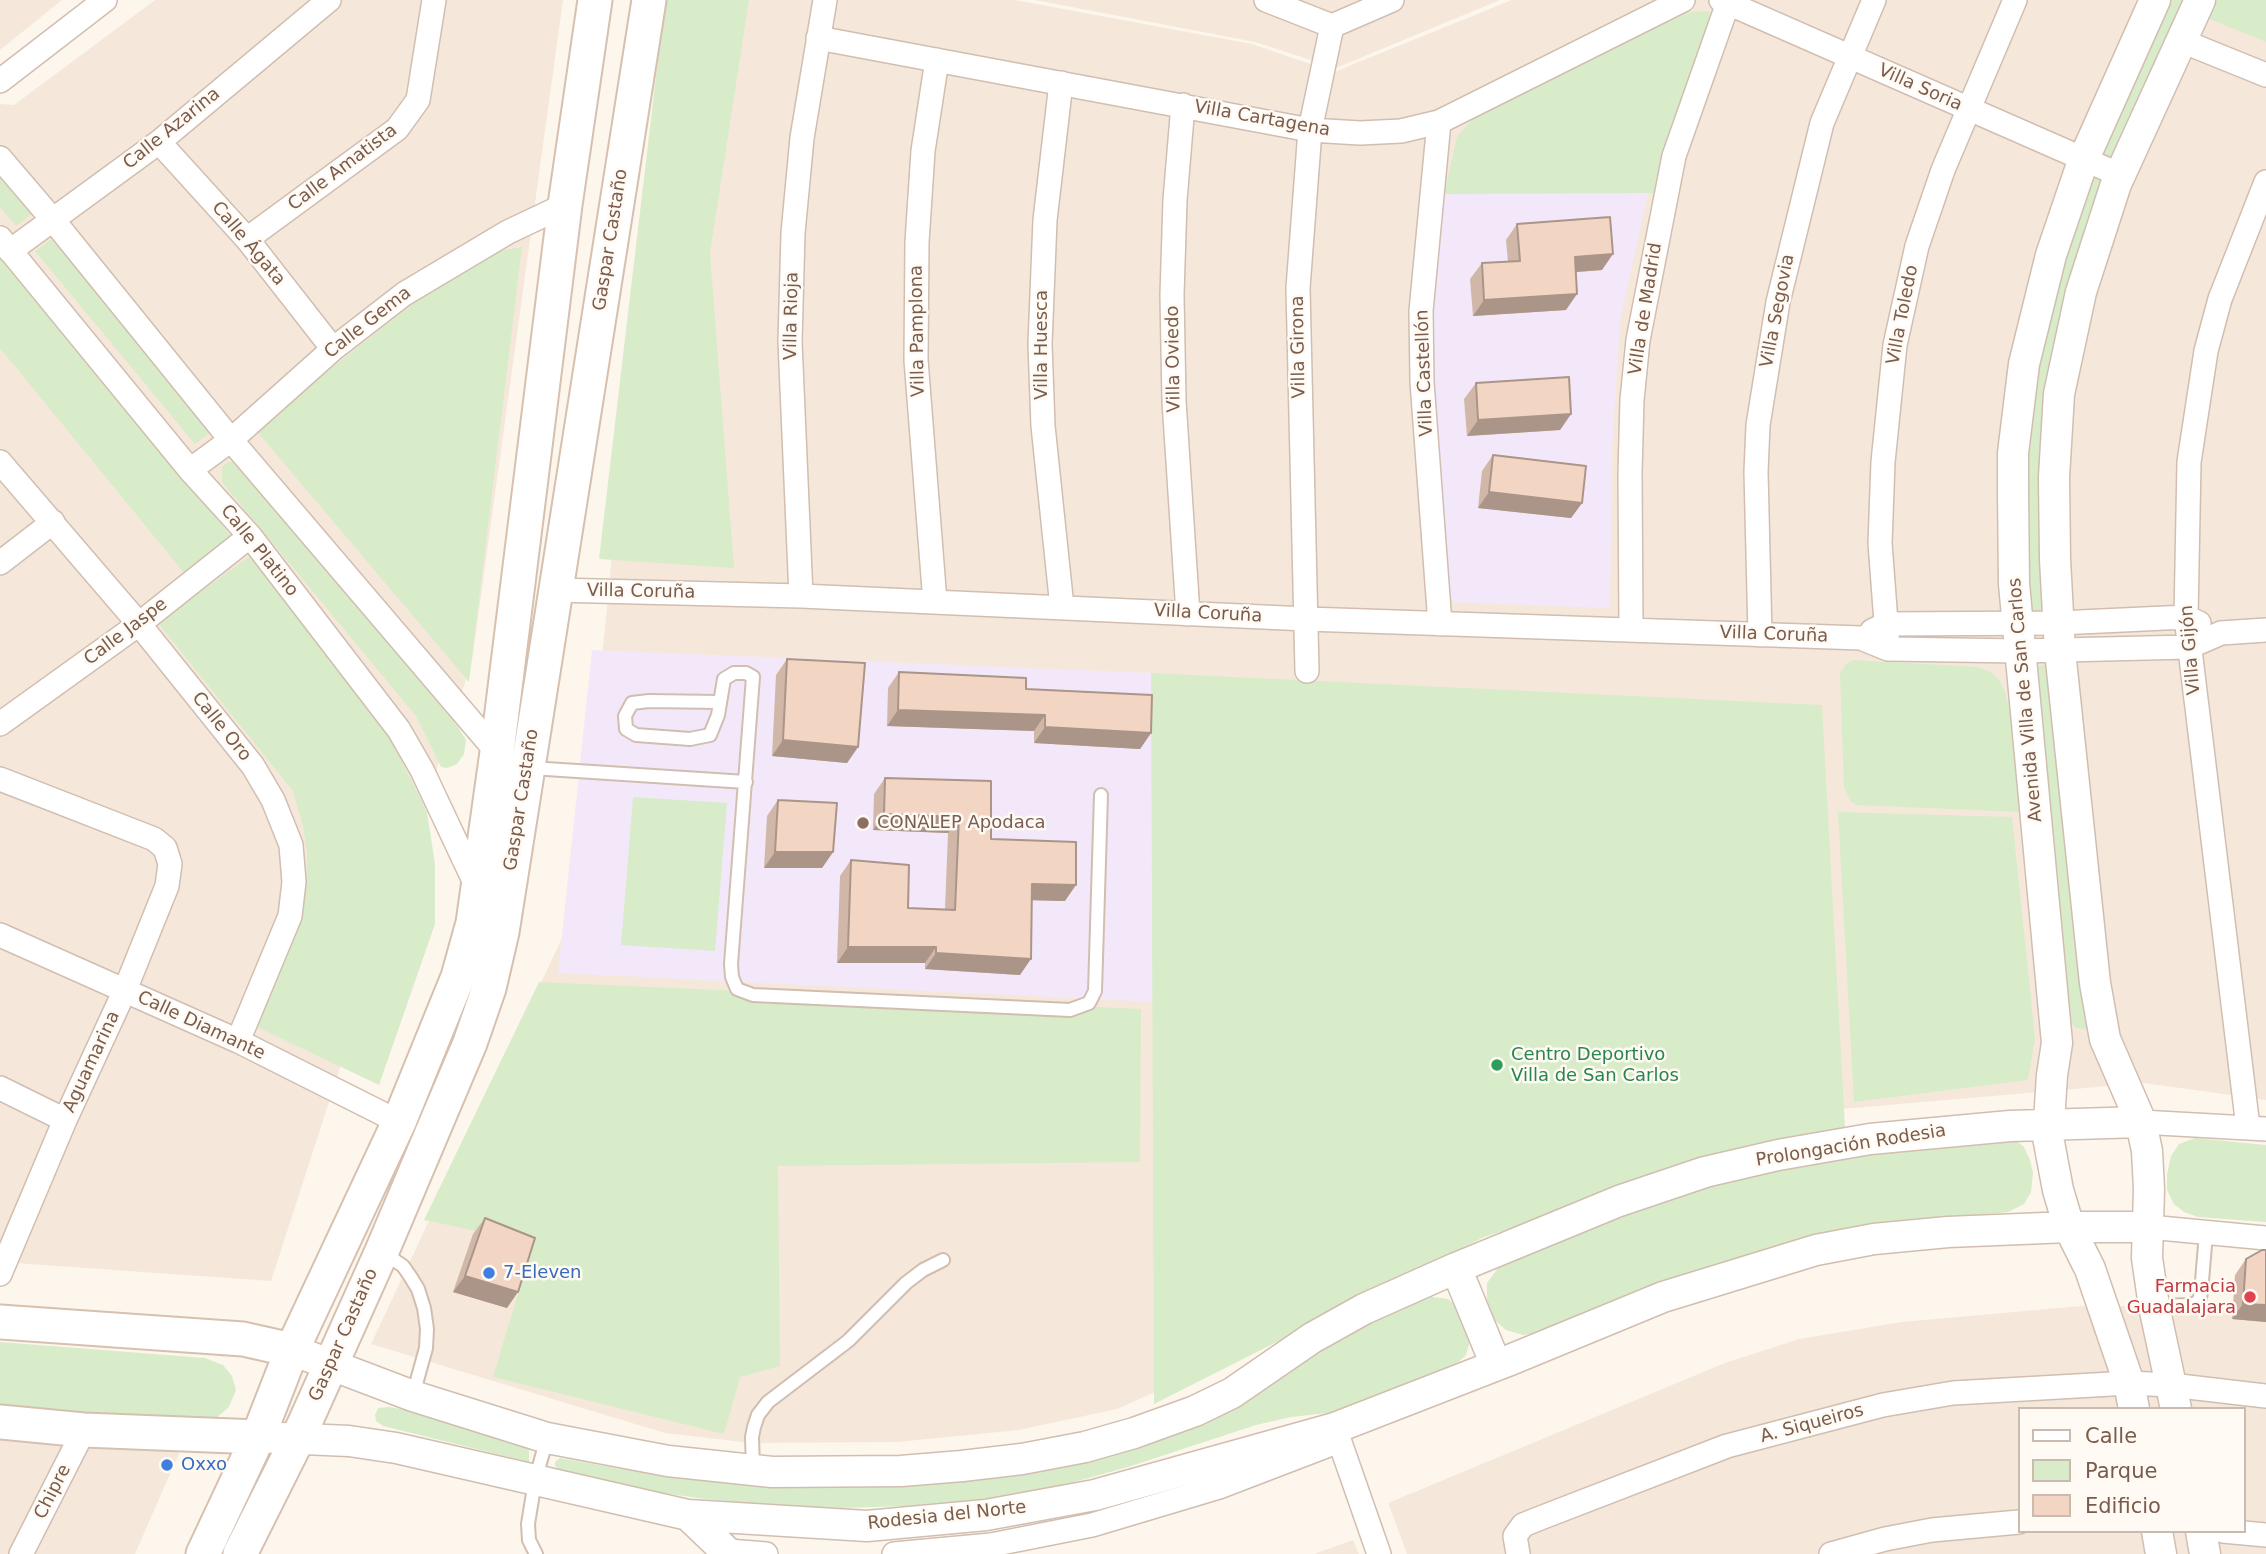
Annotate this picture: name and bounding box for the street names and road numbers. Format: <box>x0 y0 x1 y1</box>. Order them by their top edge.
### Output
street label: Villa Soria <box>1875 60 1965 116</box>
street label: Calle Azarina <box>119 83 225 175</box>
street label: Villa Cartagena <box>1192 96 1332 142</box>
street label: Calle Amatista <box>284 120 402 216</box>
street label: Gaspar Castaño <box>589 167 633 313</box>
street label: Calle Ágata <box>207 198 289 290</box>
street label: Villa de Madrid <box>1625 241 1667 377</box>
street label: Villa Segovia <box>1756 252 1800 370</box>
street label: Villa Toledo <box>1883 263 1923 367</box>
street label: Villa Pamplona <box>906 265 930 397</box>
street label: Villa Rioja <box>780 272 804 360</box>
street label: Calle Gema <box>320 282 416 364</box>
street label: Villa Huesca <box>1031 290 1053 400</box>
street label: Villa Girona <box>1287 295 1311 399</box>
street label: Villa Oviedo <box>1162 305 1186 413</box>
street label: Villa Castellón <box>1412 309 1438 437</box>
street label: Calle Platino <box>215 501 303 601</box>
street label: Avenida Villa de San Carlos <box>2005 577 2047 823</box>
street label: Villa Coruña <box>587 580 695 604</box>
street label: Calle Jaspe <box>80 594 172 670</box>
street label: Villa Coruña <box>1153 600 1263 628</box>
street label: Villa Gijón <box>2176 604 2206 696</box>
street label: Villa Coruña <box>1719 622 1829 648</box>
street label: Calle Oro <box>187 688 255 766</box>
street label: Gaspar Castaño <box>500 727 544 873</box>
street label: Calle Diamante <box>134 987 268 1065</box>
street label: Aguamarina <box>59 1008 125 1116</box>
street label: Prolongación Rodesia <box>1754 1120 1948 1172</box>
street label: Gaspar Castaño <box>305 1265 383 1405</box>
street label: A. Siqueiros <box>1758 1400 1866 1448</box>
street label: Chipre <box>30 1461 76 1523</box>
street label: Rodesia del Norte <box>867 1497 1027 1535</box>

